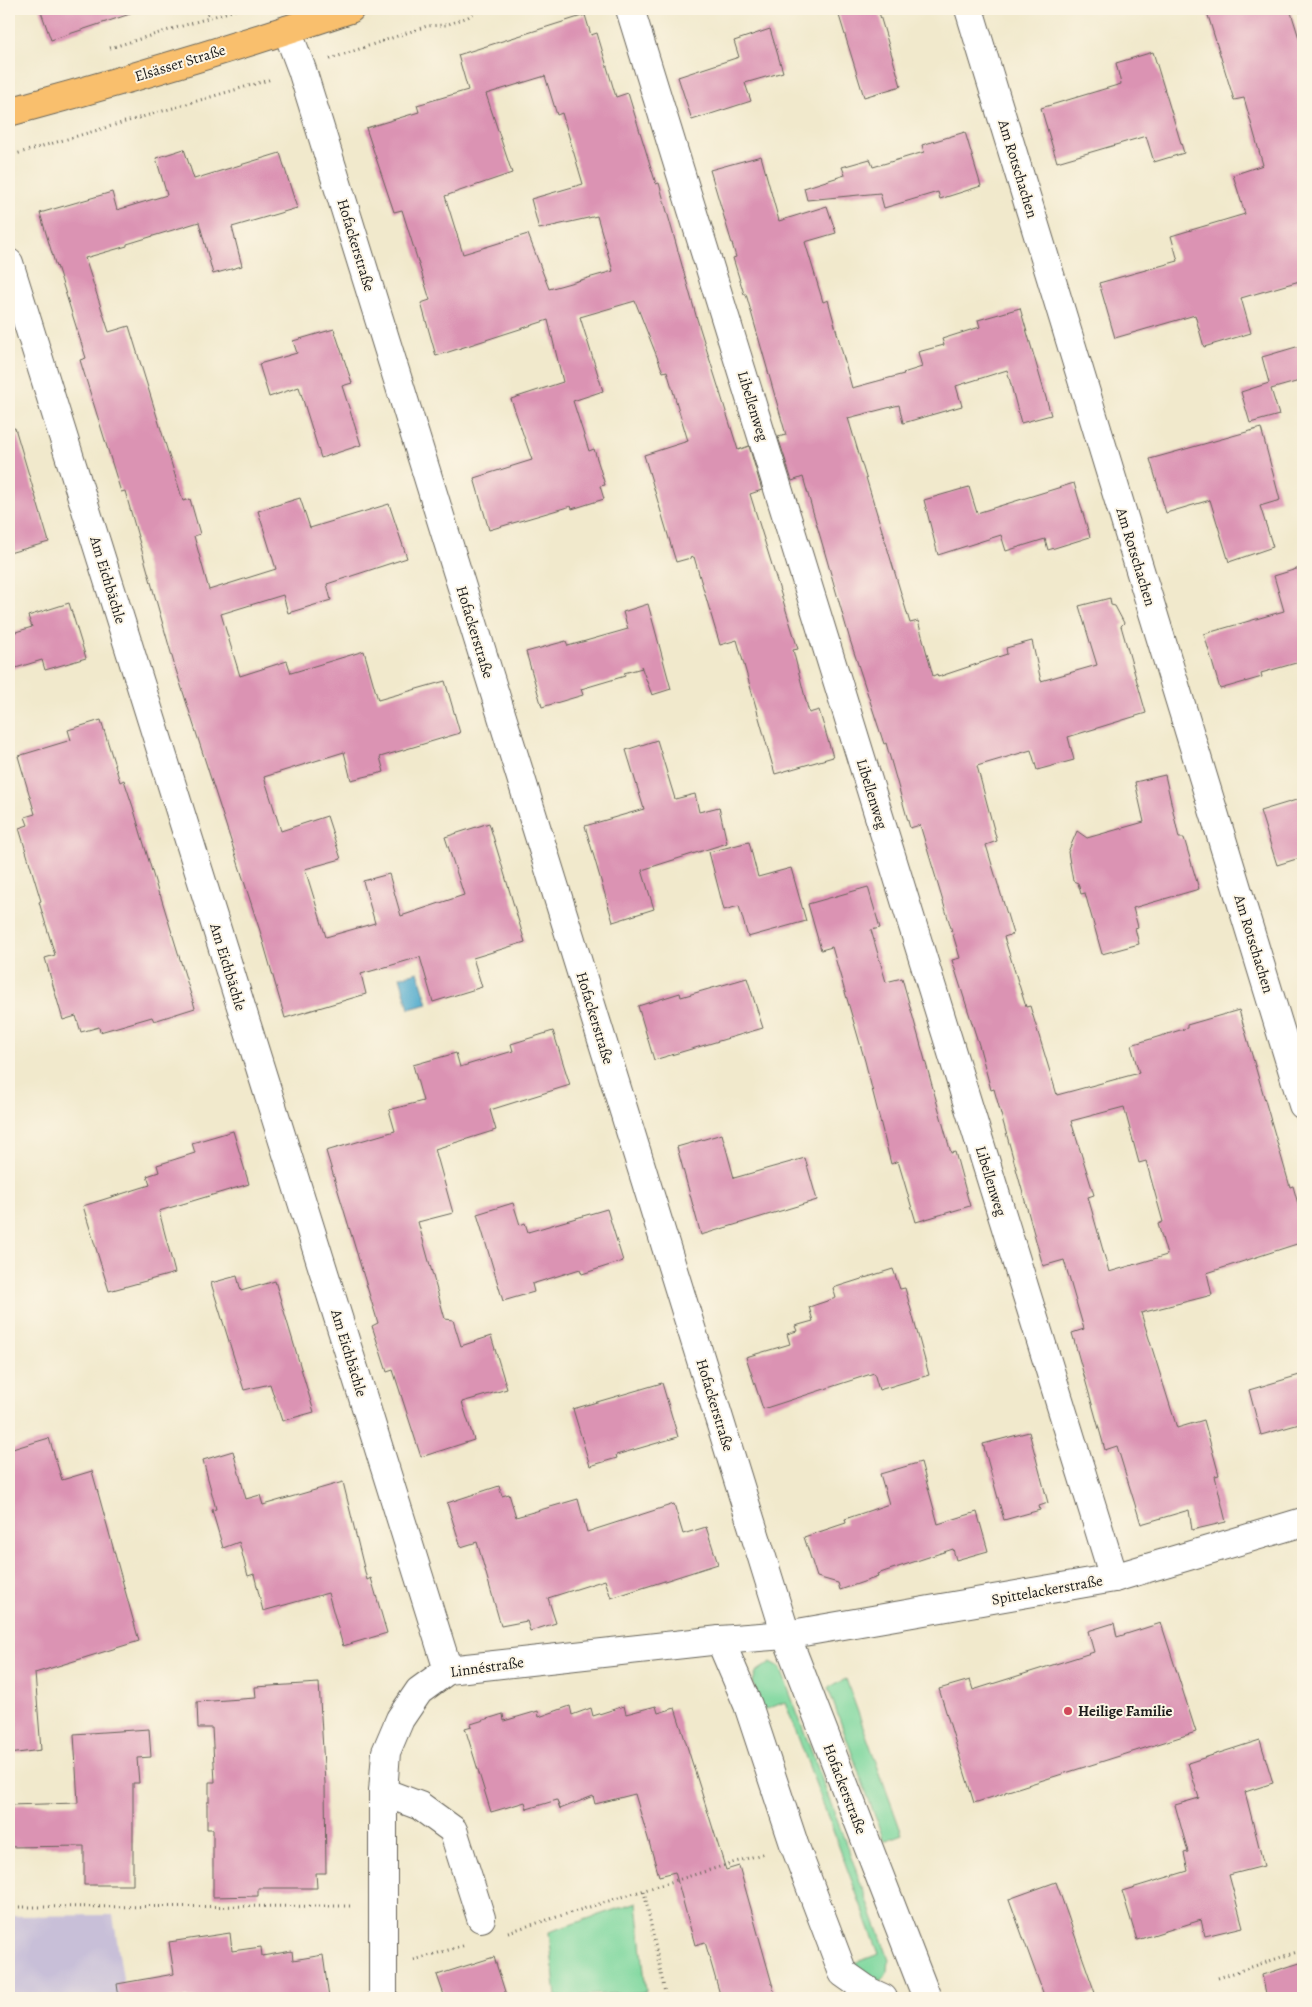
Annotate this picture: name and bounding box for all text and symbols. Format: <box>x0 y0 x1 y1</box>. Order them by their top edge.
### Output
street label: Elsässer Straße <box>132 40 228 86</box>
street label: Am Rotschachen <box>993 116 1042 221</box>
street label: Hofackerstraße <box>332 196 380 294</box>
street label: Libellenweg <box>733 368 773 444</box>
street label: Am Rotschachen <box>1111 504 1160 609</box>
street label: Am Eichbächle <box>85 533 131 626</box>
street label: Hofackerstraße <box>451 583 499 681</box>
street label: Libellenweg <box>852 756 892 832</box>
street label: Am Rotschachen <box>1229 891 1278 996</box>
street label: Am Eichbächle <box>205 920 251 1013</box>
street label: Hofackerstraße <box>571 969 619 1067</box>
street label: Libellenweg <box>971 1143 1011 1219</box>
street label: Am Eichbächle <box>326 1306 372 1399</box>
street label: Hofackerstraße <box>691 1356 739 1454</box>
street label: Spittelackerstraße <box>990 1570 1104 1610</box>
street label: Linnéstraße <box>449 1652 525 1682</box>
place label: Heilige Familie <box>1078 1701 1173 1721</box>
marker: Heilige Familie <box>1062 1705 1074 1717</box>
street label: Hofackerstraße <box>819 1741 872 1837</box>

